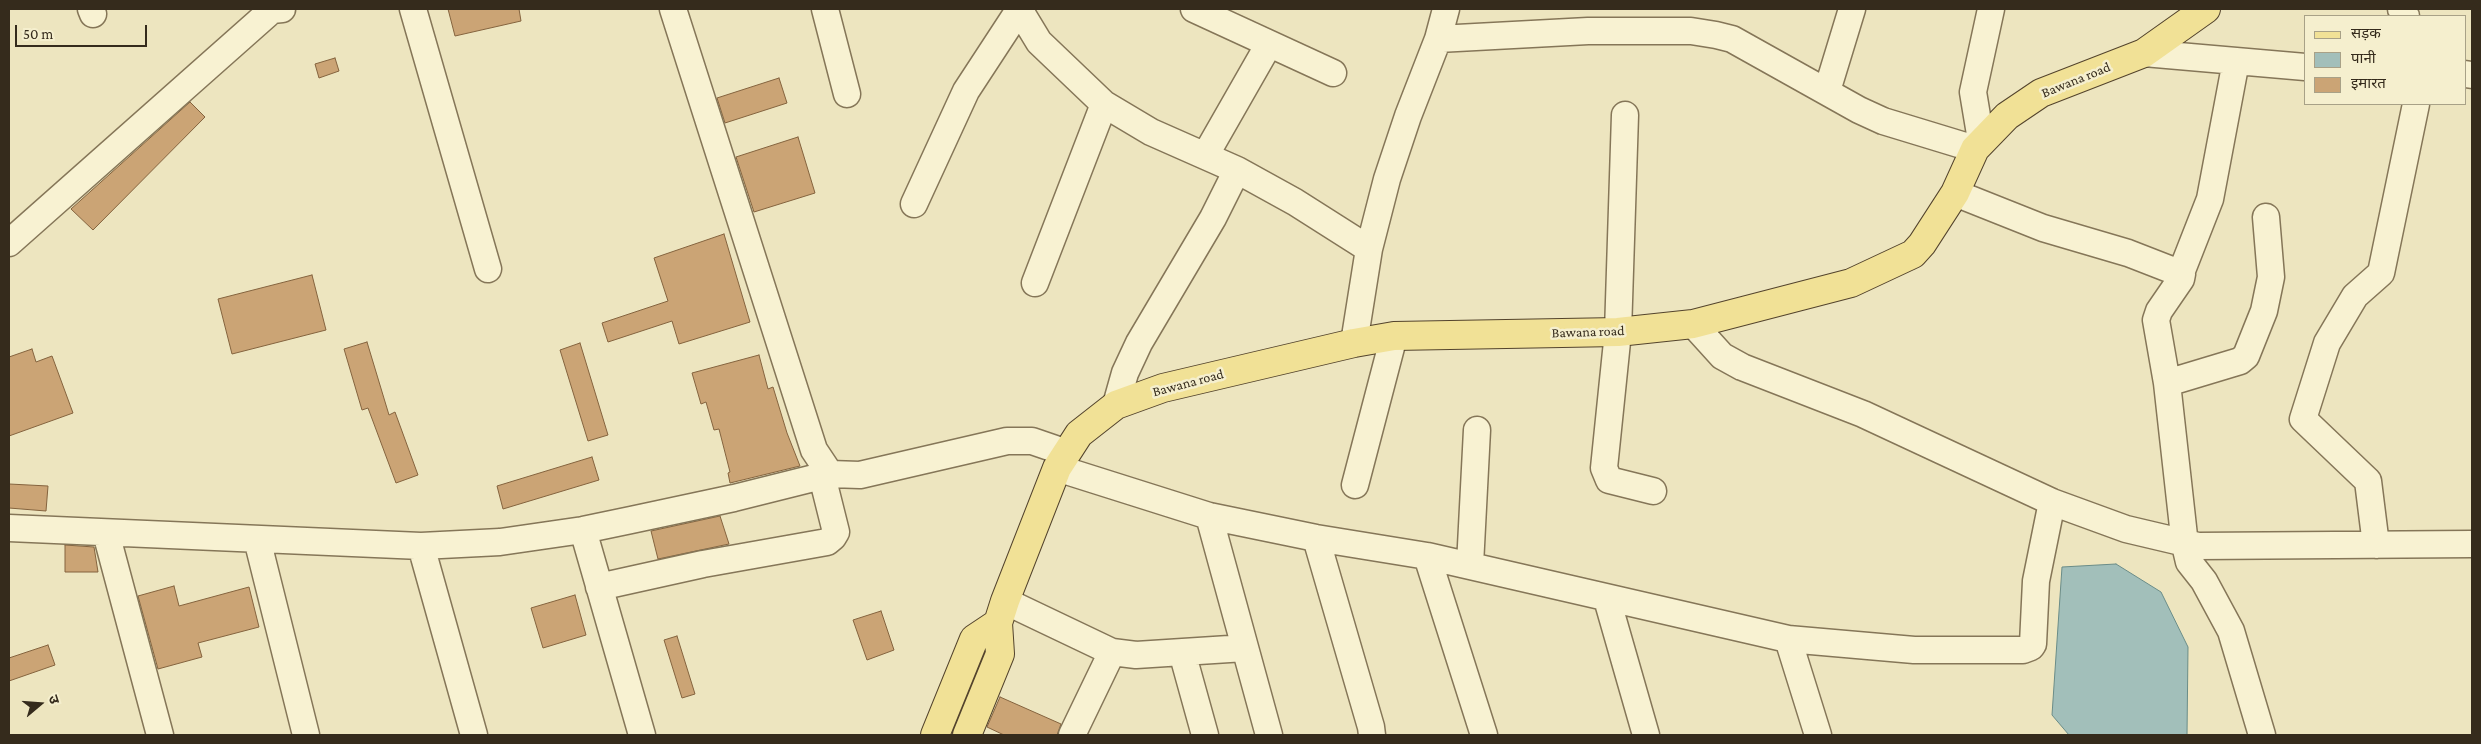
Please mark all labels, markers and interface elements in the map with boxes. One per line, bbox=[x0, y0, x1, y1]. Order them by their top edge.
scale bar bbox=[18, 15, 150, 47]
legend bbox=[2304, 15, 2466, 105]
text: सड़क bbox=[2351, 25, 2381, 41]
text: 50 m bbox=[23, 26, 53, 42]
text: पानी bbox=[2351, 50, 2376, 66]
street label: Bawana road bbox=[2039, 59, 2113, 101]
text: इमारत bbox=[2351, 75, 2386, 91]
street label: Bawana road bbox=[1551, 322, 1625, 342]
street label: Bawana road bbox=[1151, 365, 1225, 401]
north arrow bbox=[15, 679, 65, 729]
text: उ bbox=[45, 693, 63, 706]

